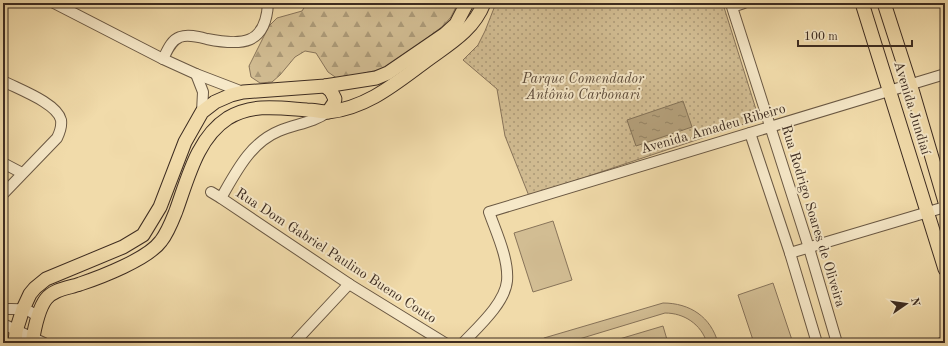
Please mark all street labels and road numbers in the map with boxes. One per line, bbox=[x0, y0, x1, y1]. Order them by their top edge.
street label: Avenida Jundiaí bbox=[891, 60, 933, 157]
street label: Avenida Amadeu Ribeiro bbox=[639, 102, 787, 156]
street label: Rua Rodrigo Soares de Oliveira bbox=[779, 123, 847, 309]
street label: Rua Dom Gabriel Paulino Bueno Couto bbox=[233, 186, 439, 326]

